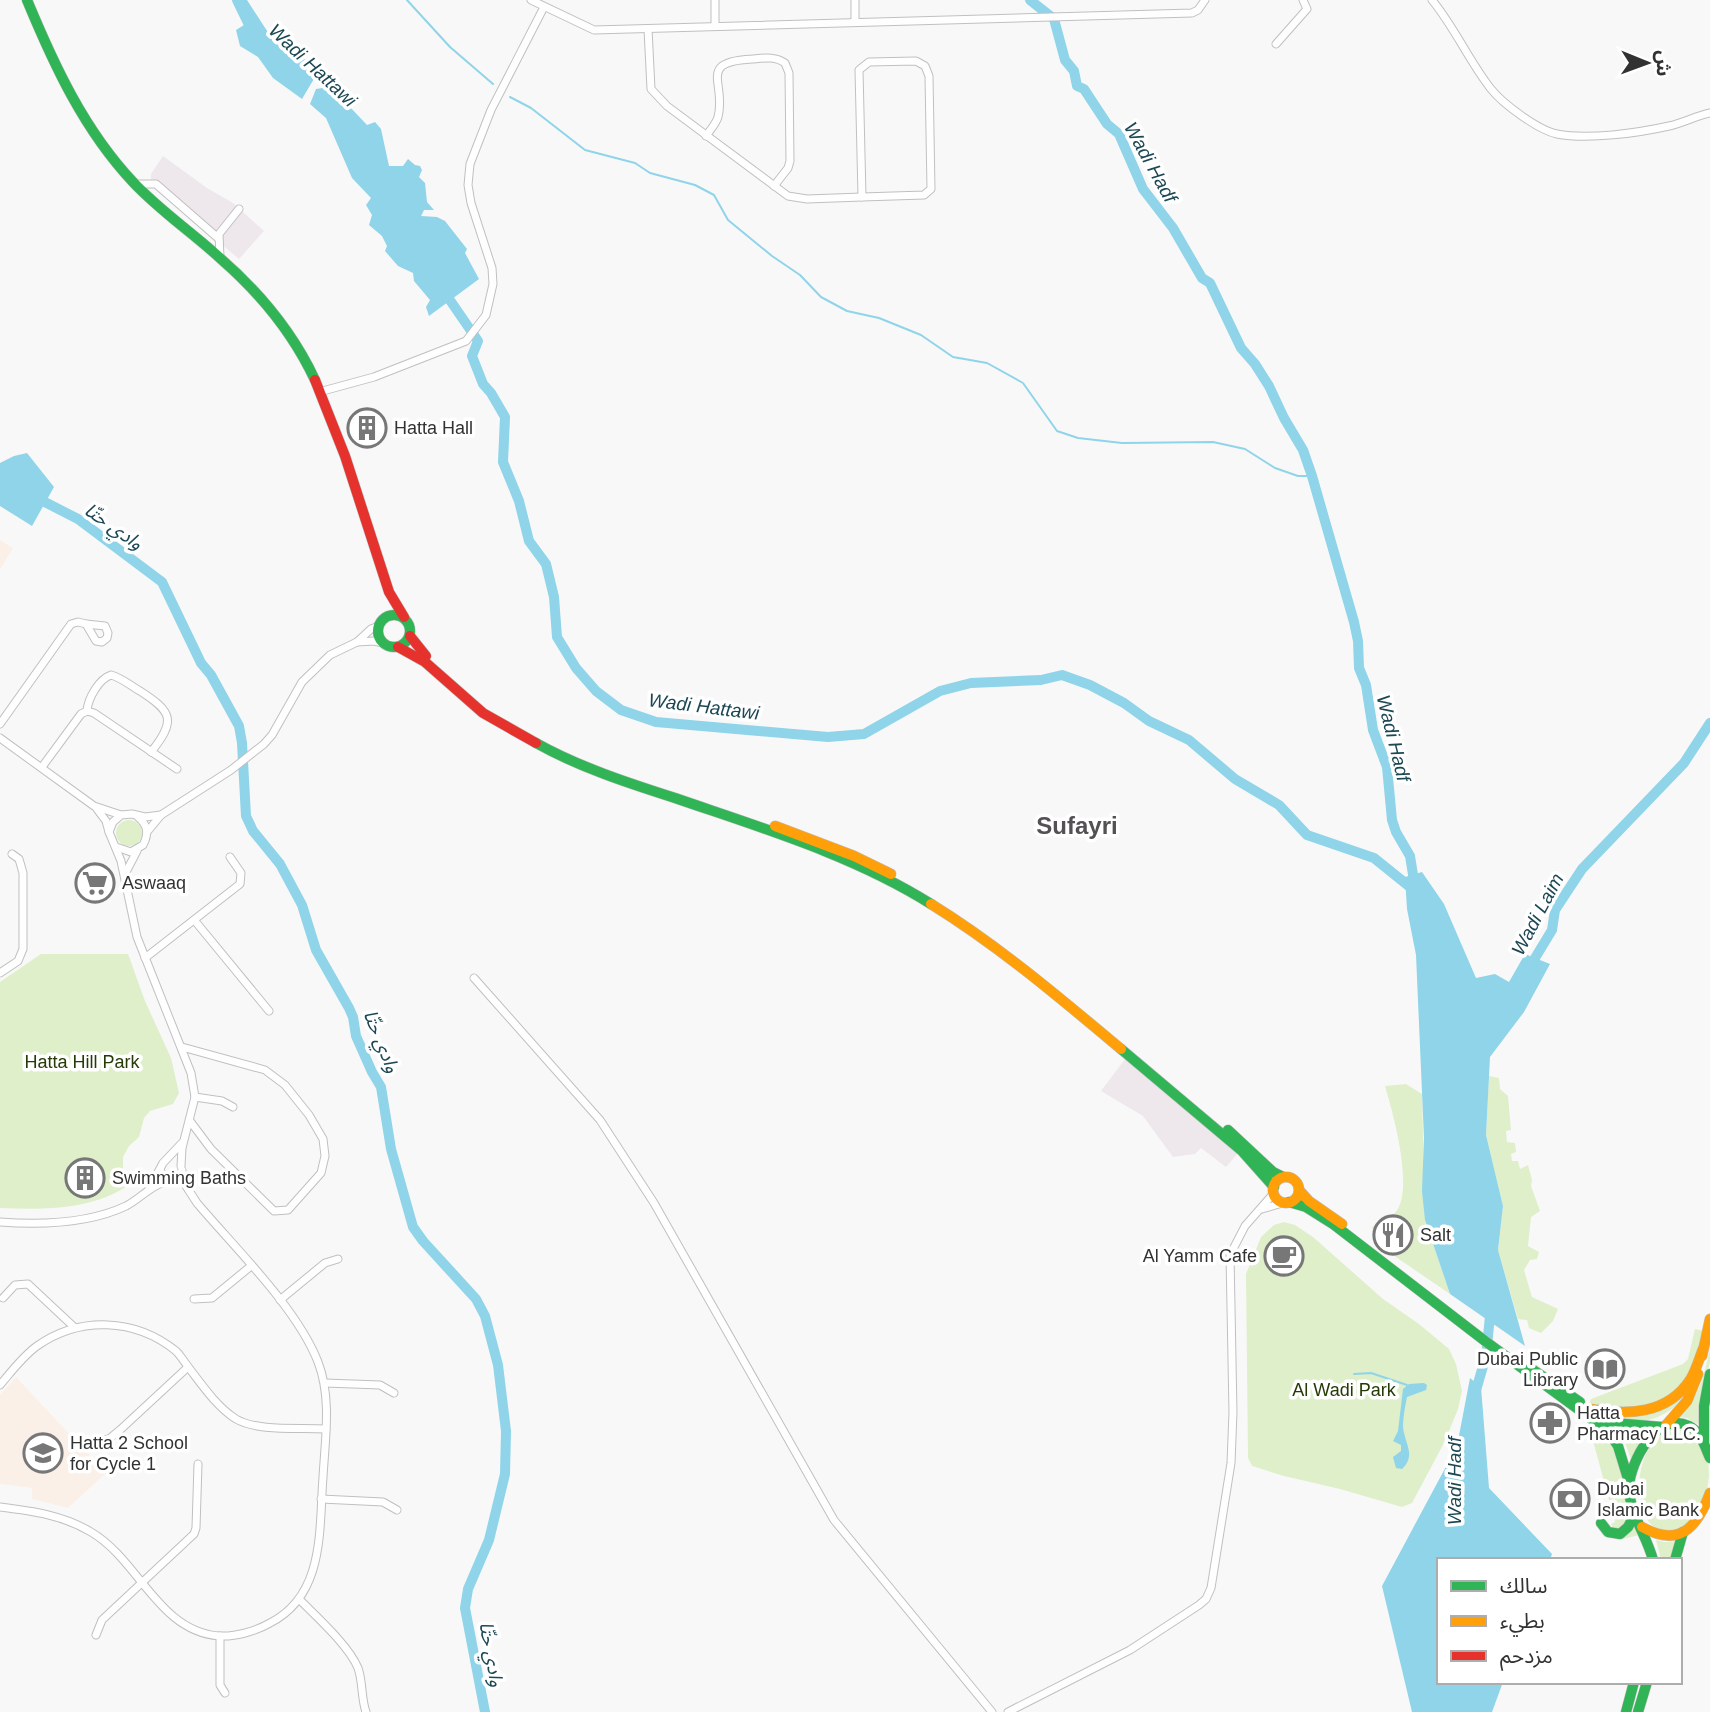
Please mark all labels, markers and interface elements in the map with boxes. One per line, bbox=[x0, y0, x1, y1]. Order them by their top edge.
water label: Wadi Hattawi bbox=[265, 20, 361, 112]
north arrow bbox=[1612, 28, 1682, 98]
text: ش bbox=[1653, 50, 1674, 76]
water label: Wadi Hadf bbox=[1120, 119, 1182, 207]
building icon: Hatta Hall bbox=[346, 407, 388, 449]
place label: Hatta Hall bbox=[394, 418, 473, 438]
water label: وادي حتّا bbox=[78, 499, 147, 558]
water label: Wadi Hattawi bbox=[647, 689, 761, 724]
water label: Wadi Hadf bbox=[1373, 693, 1415, 785]
district label: Sufayri bbox=[1036, 812, 1118, 839]
supermarket icon: Aswaaq bbox=[74, 862, 116, 904]
water label: Wadi Laim bbox=[1507, 870, 1568, 959]
place label: Aswaaq bbox=[122, 873, 186, 893]
water label: وادي حتّا bbox=[355, 1007, 404, 1078]
park label: Hatta Hill Park bbox=[24, 1052, 141, 1072]
building icon: Swimming Baths bbox=[64, 1157, 106, 1199]
place label: Swimming Baths bbox=[112, 1168, 246, 1188]
restaurant icon: Salt bbox=[1372, 1214, 1414, 1256]
place label: Salt bbox=[1420, 1225, 1451, 1245]
cafe icon: Al Yamm Cafe bbox=[1263, 1235, 1305, 1277]
place label: Al Yamm Cafe bbox=[1143, 1246, 1257, 1266]
library icon: Dubai Public Library bbox=[1584, 1348, 1626, 1390]
place label: Dubai Public Library bbox=[1477, 1349, 1578, 1390]
park label: Al Wadi Park bbox=[1292, 1380, 1397, 1400]
pharmacy icon: Hatta Pharmacy LLC. bbox=[1529, 1402, 1571, 1444]
place label: Hatta Pharmacy LLC. bbox=[1577, 1403, 1701, 1444]
school or university icon: Hatta 2 School for Cycle 1 bbox=[22, 1432, 64, 1474]
place label: Hatta 2 School for Cycle 1 bbox=[70, 1433, 188, 1474]
water label: Wadi Hadf bbox=[1444, 1435, 1465, 1525]
bank icon: Dubai Islamic Bank bbox=[1549, 1478, 1591, 1520]
place label: Dubai Islamic Bank bbox=[1597, 1479, 1700, 1520]
legend bbox=[1437, 1558, 1682, 1684]
text: سالك bbox=[1500, 1574, 1547, 1597]
text: بطيء bbox=[1500, 1609, 1545, 1637]
water label: وادي حتّا bbox=[471, 1620, 508, 1689]
text: مزدحم bbox=[1500, 1644, 1553, 1671]

